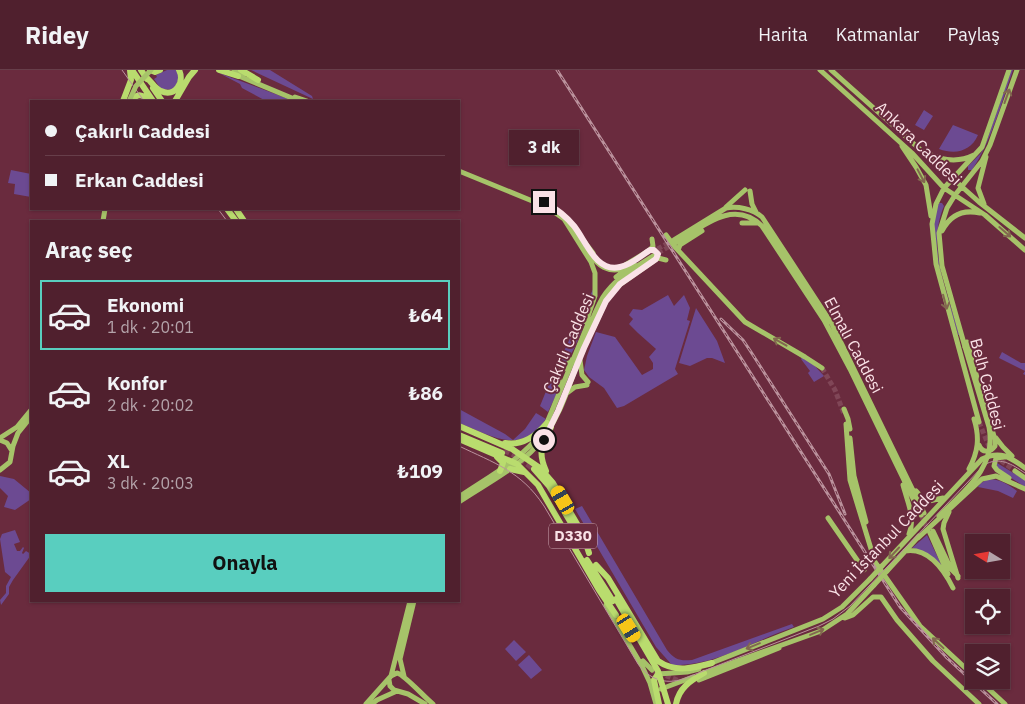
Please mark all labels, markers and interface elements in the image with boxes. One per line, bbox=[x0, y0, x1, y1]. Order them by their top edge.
text: Ridey bbox=[25, 19, 89, 51]
text: Harita bbox=[758, 23, 808, 46]
text: Katmanlar bbox=[836, 23, 919, 46]
text: Paylaş bbox=[947, 23, 1000, 46]
one-way arrow bbox=[1003, 89, 1012, 104]
street label: Ankara Caddesi bbox=[872, 97, 966, 189]
text: Çakırlı Caddesi bbox=[75, 119, 210, 143]
callout: 3 dk bbox=[509, 129, 579, 164]
text: 3 dk bbox=[528, 137, 560, 157]
text: Erkan Caddesi bbox=[75, 168, 204, 192]
one-way arrow bbox=[916, 168, 926, 183]
route end bbox=[533, 191, 555, 213]
one-way arrow bbox=[998, 227, 1011, 238]
text: Araç seç bbox=[45, 235, 133, 264]
street label: Çakırlı Caddesi bbox=[538, 290, 598, 396]
icon: car bbox=[47, 293, 92, 338]
text: Ekonomi bbox=[107, 293, 184, 317]
street label: Elmalı Caddesi bbox=[820, 294, 888, 396]
one-way arrow bbox=[941, 294, 951, 310]
text: ₺64 bbox=[409, 303, 443, 327]
text: 1 dk · 20:01 bbox=[107, 317, 194, 337]
street label: Belh Caddesi bbox=[966, 336, 1010, 432]
one-way arrow bbox=[774, 337, 788, 347]
icon: car bbox=[47, 371, 92, 416]
text: Konfor bbox=[107, 371, 167, 395]
text: ₺86 bbox=[409, 381, 443, 405]
text: 2 dk · 20:02 bbox=[107, 395, 194, 415]
route start bbox=[533, 429, 555, 451]
icon: car bbox=[47, 449, 92, 494]
text: XL bbox=[107, 449, 130, 473]
text: ₺109 bbox=[397, 459, 443, 483]
text: 3 dk · 20:03 bbox=[107, 473, 194, 493]
street label: Yeni İstanbul Caddesi bbox=[825, 476, 947, 602]
car bbox=[549, 483, 576, 517]
road number: D330 bbox=[549, 524, 597, 548]
button: Onayla bbox=[45, 534, 445, 592]
north arrow bbox=[965, 534, 1010, 579]
map controls bbox=[965, 534, 1010, 689]
one-way arrow bbox=[888, 547, 900, 559]
button: locate bbox=[965, 589, 1010, 634]
car bbox=[614, 611, 643, 645]
one-way arrow bbox=[809, 626, 824, 636]
one-way arrow bbox=[931, 637, 944, 649]
one-way arrow bbox=[746, 643, 761, 652]
button: layers bbox=[965, 644, 1010, 689]

